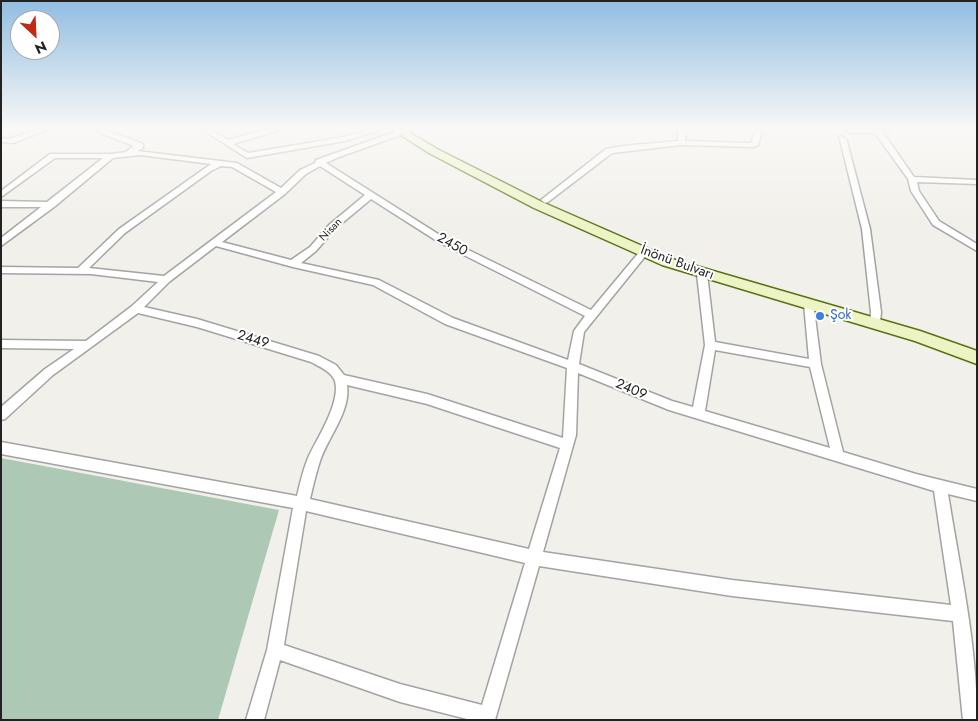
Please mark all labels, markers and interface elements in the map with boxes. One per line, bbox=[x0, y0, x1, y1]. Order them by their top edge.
north arrow bbox=[10, 10, 60, 60]
text: N bbox=[32, 36, 50, 59]
street label: Nisan bbox=[317, 216, 345, 244]
street label: 2450 bbox=[434, 230, 470, 260]
street label: İnönü Bulvarı bbox=[638, 242, 716, 284]
place label: Şok bbox=[830, 308, 851, 324]
marker: Şok bbox=[814, 310, 826, 322]
street label: 2449 bbox=[235, 327, 271, 353]
street label: 2409 bbox=[613, 376, 649, 404]

